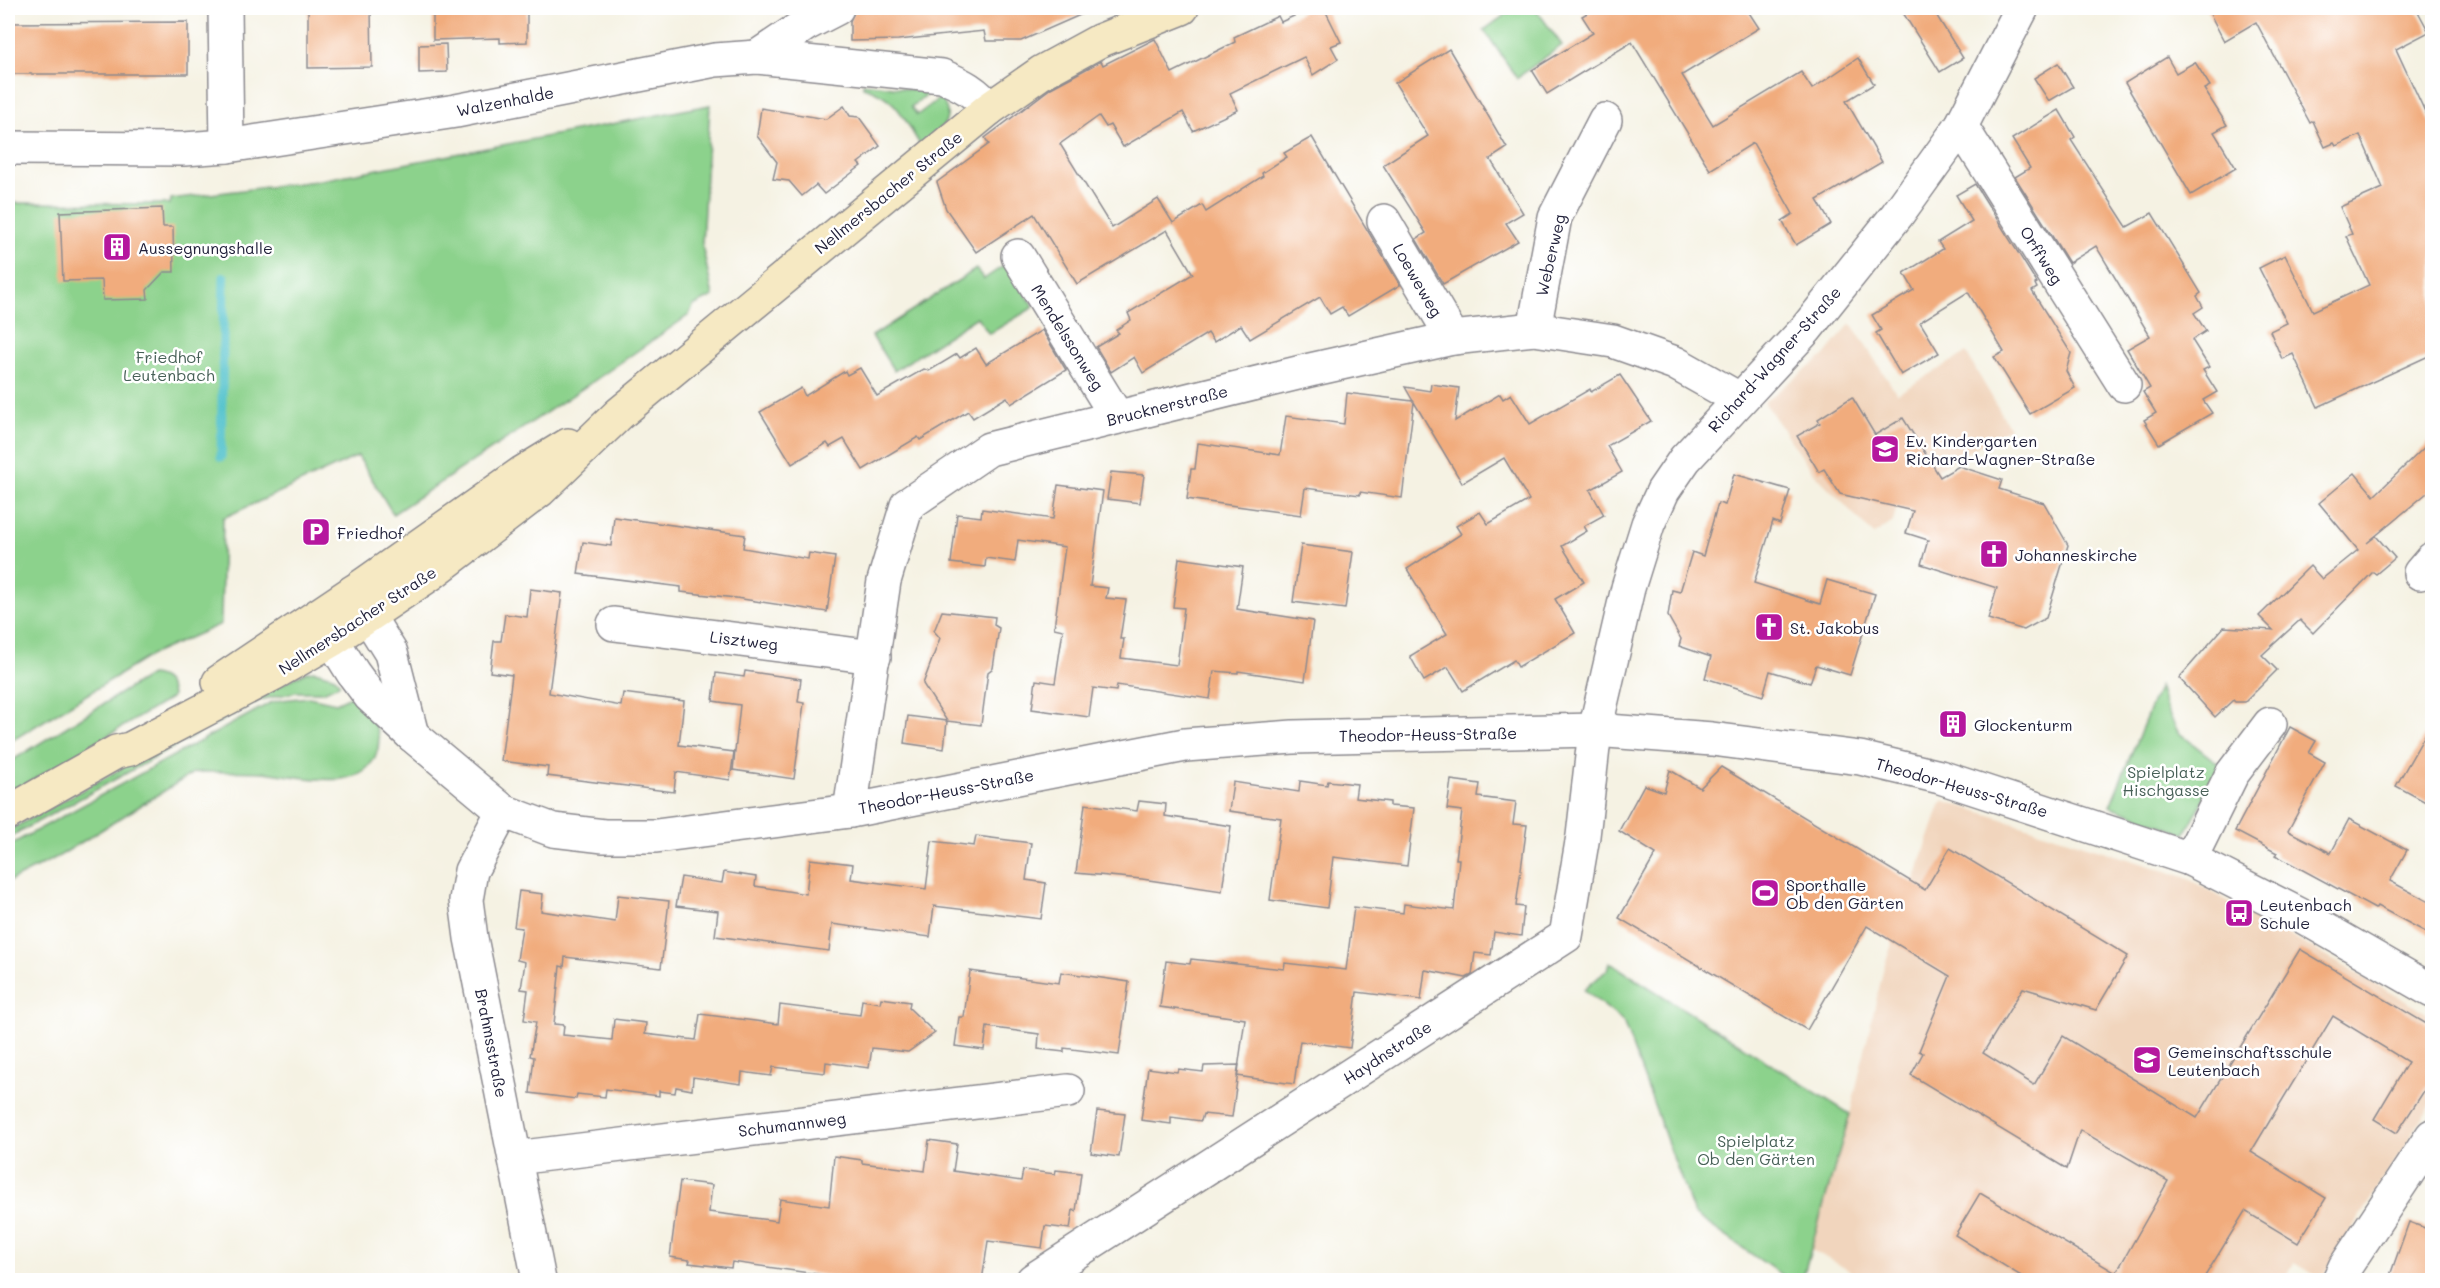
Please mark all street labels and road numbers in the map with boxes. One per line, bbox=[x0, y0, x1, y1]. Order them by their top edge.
street label: Walzenhalde bbox=[455, 81, 555, 121]
street label: Nellmersbacher Straße bbox=[810, 126, 966, 258]
street label: Weberweg bbox=[1530, 212, 1570, 298]
street label: Orffweg bbox=[2016, 222, 2068, 288]
street label: Loeweweg bbox=[1388, 239, 1448, 321]
street label: Mendelssonweg bbox=[1027, 280, 1109, 394]
street label: Richard-Wagner-Straße bbox=[1703, 282, 1845, 436]
street label: Brucknerstraße bbox=[1104, 380, 1230, 430]
street label: Nellmersbacher Straße bbox=[274, 561, 440, 679]
street label: Lisztweg bbox=[709, 625, 779, 655]
street label: Theodor-Heuss-Straße bbox=[1339, 722, 1517, 746]
street label: Theodor-Heuss-Straße bbox=[1873, 752, 2051, 822]
street label: Theodor-Heuss-Straße bbox=[857, 764, 1035, 818]
street label: Brahmsstraße bbox=[471, 987, 513, 1099]
street label: Haydnstraße bbox=[1339, 1016, 1435, 1088]
street label: Schumannweg bbox=[737, 1107, 847, 1141]

